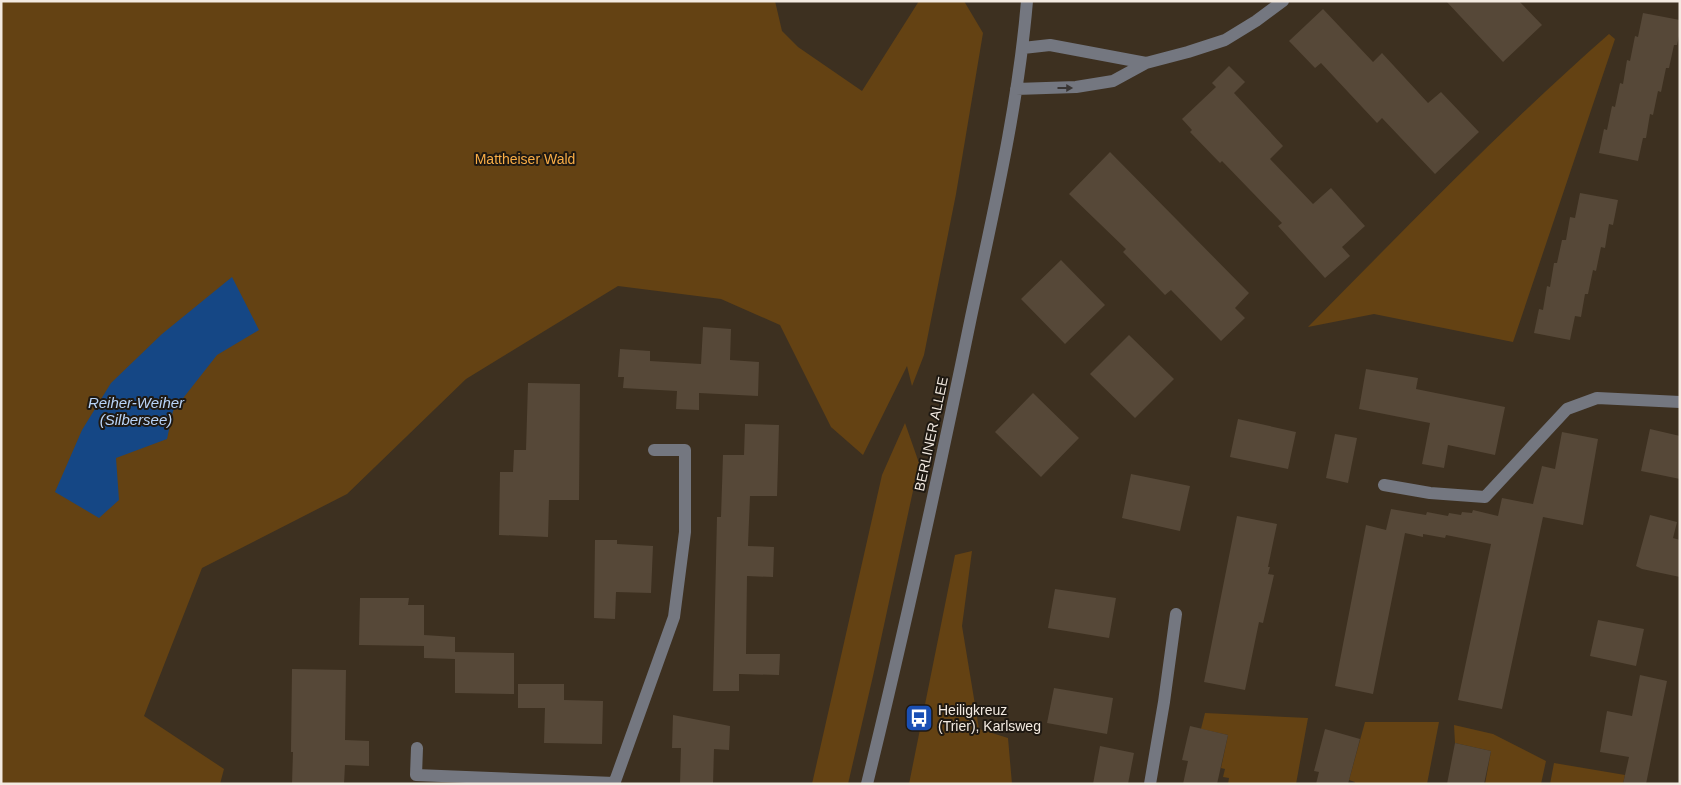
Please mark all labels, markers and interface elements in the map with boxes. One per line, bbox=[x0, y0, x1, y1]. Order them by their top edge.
one-way arrow bbox=[1057, 83, 1073, 91]
park label: Mattheiser Wald bbox=[475, 151, 575, 167]
street label: BERLINER ALLEE bbox=[911, 375, 951, 493]
water label: Reiher-Weiher (Silbersee) bbox=[88, 394, 185, 428]
place label: Heiligkreuz (Trier), Karlsweg bbox=[938, 702, 1041, 734]
bus stop icon: Heiligkreuz (Trier), Karlsweg bbox=[904, 703, 934, 733]

